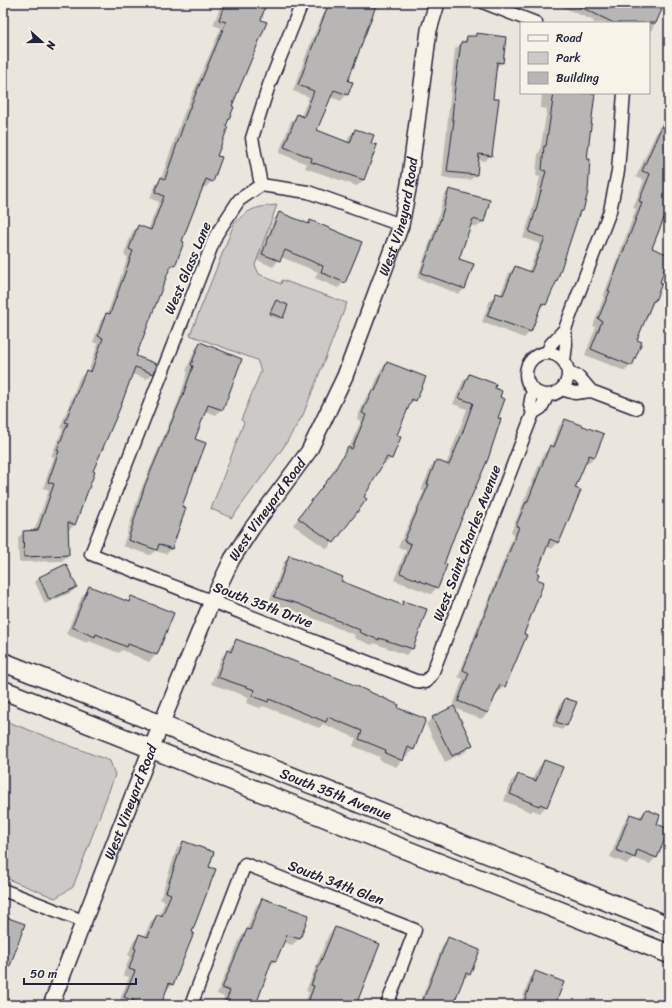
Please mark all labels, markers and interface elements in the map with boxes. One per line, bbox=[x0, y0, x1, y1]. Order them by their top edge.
north arrow bbox=[22, 22, 62, 62]
legend bbox=[520, 22, 650, 94]
text: Road bbox=[556, 27, 583, 49]
text: N bbox=[40, 38, 61, 53]
text: Park bbox=[556, 47, 581, 69]
text: Building bbox=[556, 67, 599, 89]
street label: West Vineyard Road bbox=[371, 154, 425, 279]
street label: West Glass Lane bbox=[157, 218, 219, 318]
street label: West Vineyard Road bbox=[221, 451, 313, 566]
street label: West Saint Charles Avenue bbox=[426, 461, 508, 625]
street label: South 35th Drive bbox=[209, 575, 317, 635]
street label: West Vineyard Road bbox=[96, 739, 165, 863]
street label: South 35th Avenue bbox=[276, 761, 396, 827]
street label: South 34th Glen bbox=[284, 853, 388, 913]
scale bar bbox=[24, 960, 136, 986]
text: 50 m bbox=[30, 963, 57, 985]

